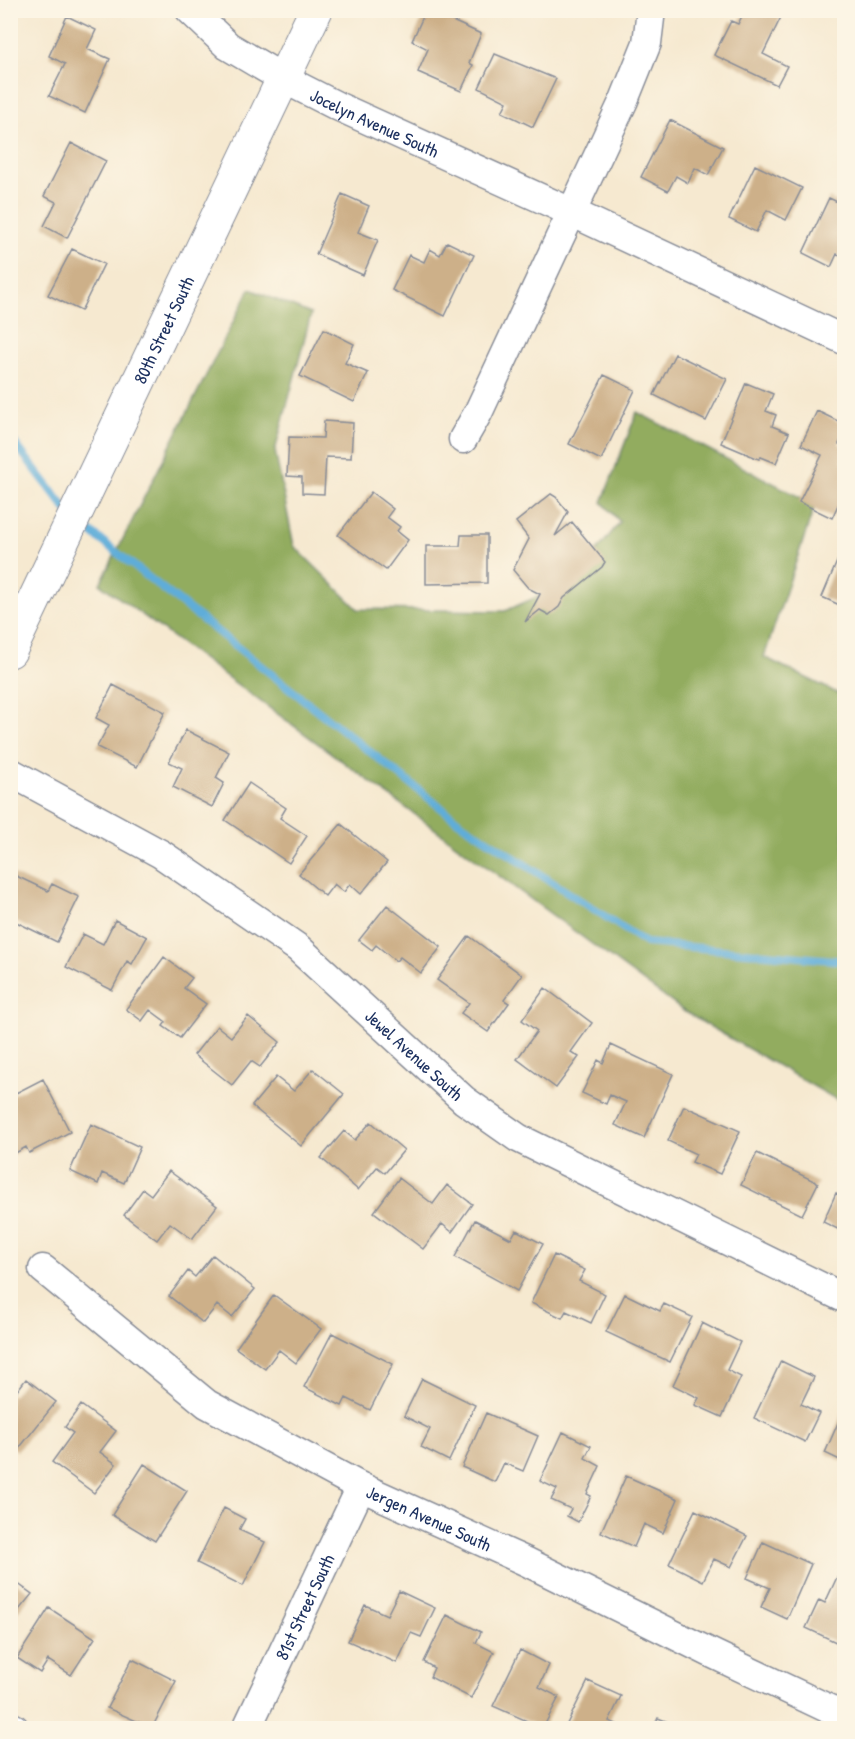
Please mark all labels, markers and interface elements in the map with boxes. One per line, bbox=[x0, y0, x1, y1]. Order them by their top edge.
street label: Jocelyn Avenue South bbox=[306, 82, 443, 163]
street label: 80th Street South bbox=[127, 271, 200, 388]
street label: Jewel Avenue South bbox=[360, 1003, 469, 1106]
street label: Jergen Avenue South bbox=[363, 1479, 496, 1557]
street label: 81st Street South bbox=[269, 1550, 340, 1664]

